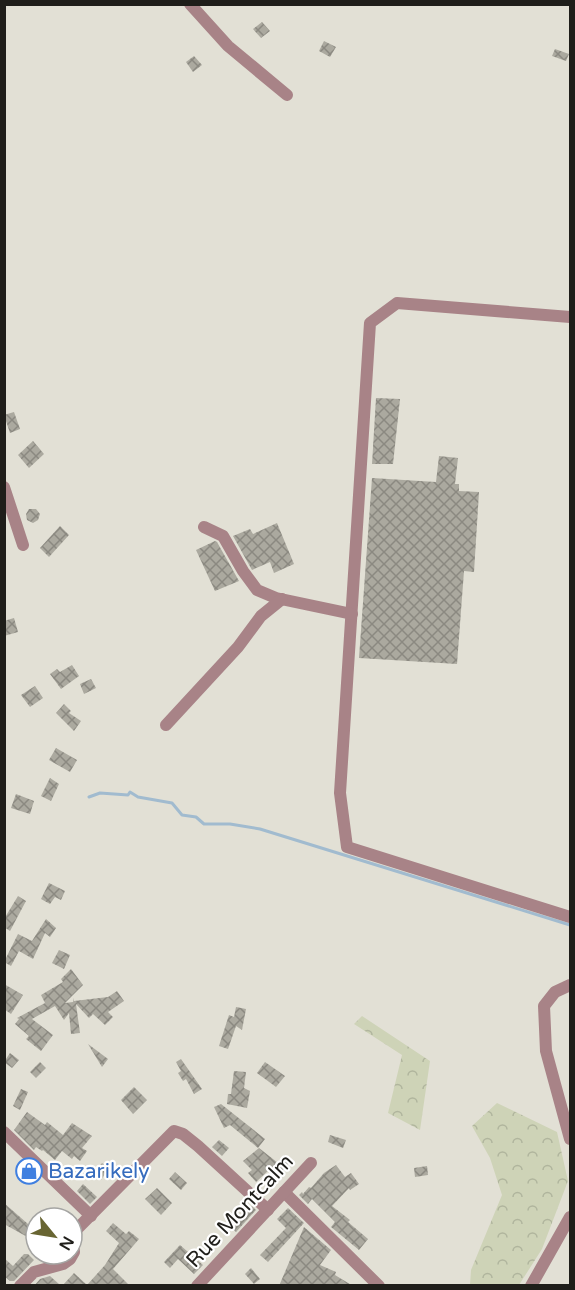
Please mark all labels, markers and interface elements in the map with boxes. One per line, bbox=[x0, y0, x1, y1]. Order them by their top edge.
street label: Rue Montcalm bbox=[181, 1149, 299, 1273]
shop icon: Bazarikely bbox=[14, 1156, 44, 1186]
place label: Bazarikely bbox=[48, 1159, 150, 1184]
north arrow bbox=[24, 1206, 84, 1266]
text: N bbox=[54, 1232, 78, 1254]

